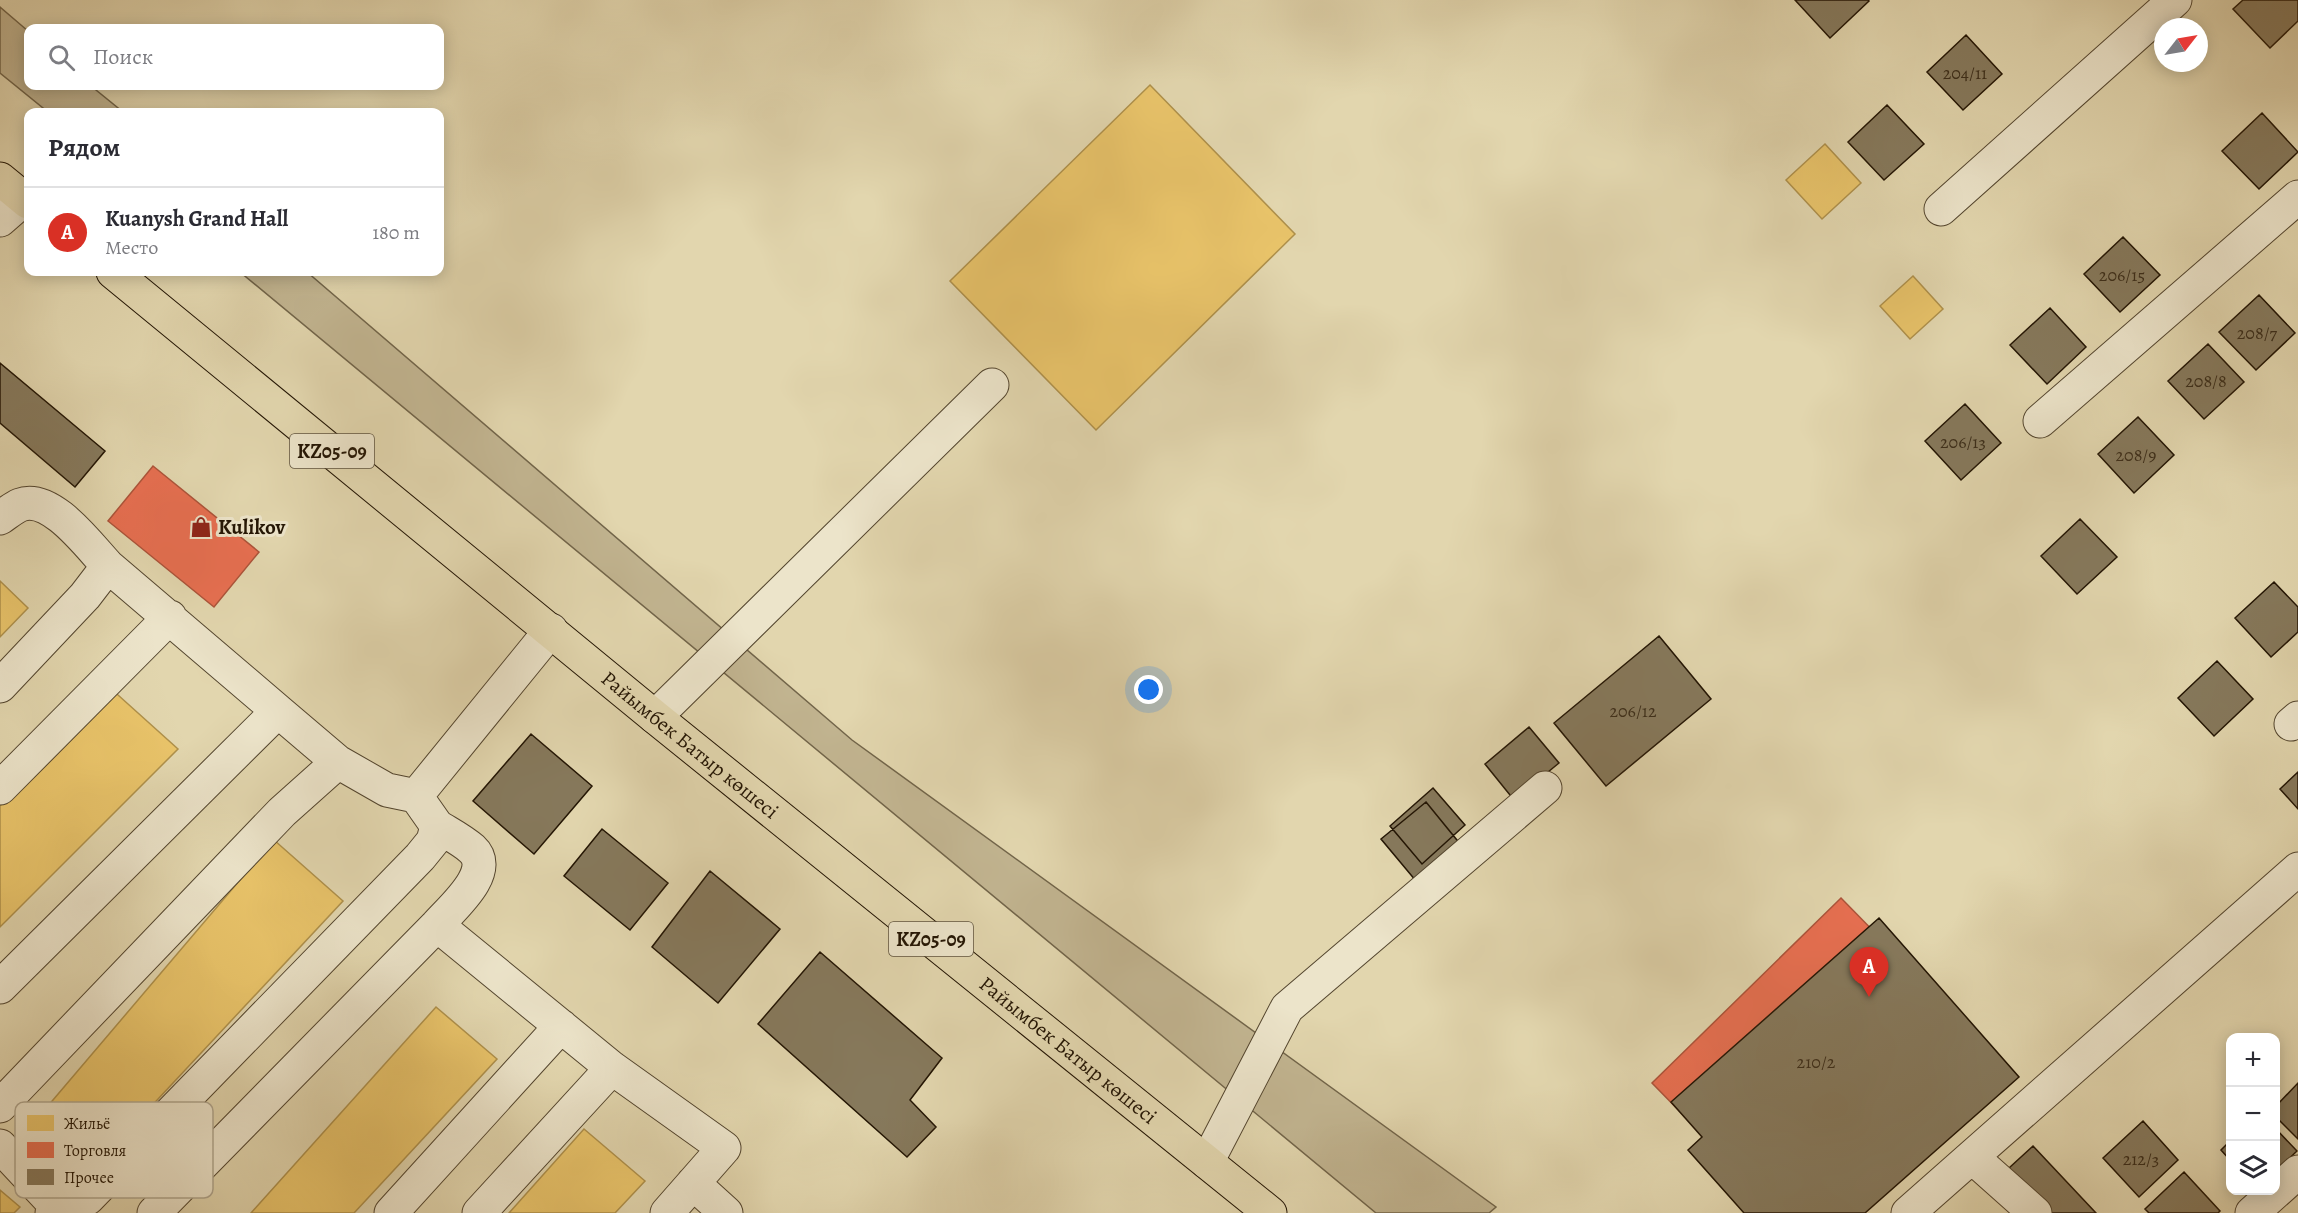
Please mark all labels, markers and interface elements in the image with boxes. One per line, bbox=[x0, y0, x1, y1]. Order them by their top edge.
north arrow bbox=[2154, 18, 2208, 72]
search box bbox=[24, 24, 444, 90]
icon: search bbox=[45, 41, 78, 74]
text: Поиск bbox=[93, 42, 153, 72]
house number: 204/11 bbox=[1943, 61, 1987, 85]
text: Рядом bbox=[48, 130, 120, 165]
text: Kuanysh Grand Hall bbox=[105, 204, 288, 234]
text: A bbox=[61, 219, 74, 246]
text: 180 m bbox=[372, 219, 420, 246]
text: Место bbox=[105, 234, 158, 261]
house number: 206/15 bbox=[2099, 263, 2145, 287]
house number: 208/7 bbox=[2237, 321, 2278, 345]
house number: 208/8 bbox=[2185, 369, 2227, 393]
house number: 206/13 bbox=[1940, 430, 1986, 454]
road number: KZ05-09 bbox=[290, 434, 374, 468]
house number: 208/9 bbox=[2116, 443, 2157, 467]
place label: Kulikov bbox=[218, 513, 286, 541]
shop icon: Kulikov bbox=[189, 515, 213, 539]
street label: Райымбек Батыр көшесі bbox=[595, 665, 785, 825]
your location bbox=[1134, 675, 1163, 704]
house number: 206/12 bbox=[1609, 699, 1657, 723]
road number: KZ05-09 bbox=[889, 922, 973, 956]
pin: A bbox=[1850, 948, 1888, 997]
street label: Райымбек Батыр көшесі bbox=[973, 970, 1163, 1130]
map controls bbox=[2226, 1033, 2280, 1195]
button: + bbox=[2226, 1033, 2280, 1087]
house number: 210/2 bbox=[1797, 1050, 1836, 1074]
button: − bbox=[2226, 1087, 2280, 1141]
legend bbox=[15, 1102, 213, 1198]
text: Жильё bbox=[64, 1113, 110, 1135]
text: Торговля bbox=[64, 1140, 127, 1162]
button: layers bbox=[2226, 1141, 2280, 1195]
house number: 212/3 bbox=[2123, 1147, 2159, 1171]
text: Прочее bbox=[64, 1167, 114, 1189]

